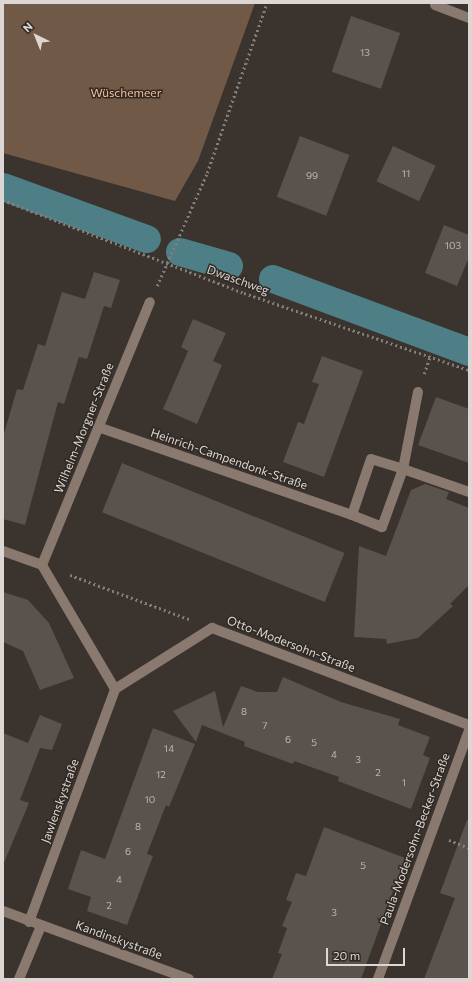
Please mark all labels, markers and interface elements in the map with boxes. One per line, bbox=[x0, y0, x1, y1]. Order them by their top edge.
north arrow bbox=[16, 16, 56, 56]
text: N bbox=[20, 19, 35, 34]
house number: 13 bbox=[360, 47, 370, 59]
park label: Wüschemeer bbox=[91, 86, 161, 100]
house number: 11 bbox=[402, 168, 410, 180]
house number: 99 bbox=[306, 170, 318, 182]
house number: 103 bbox=[445, 240, 461, 252]
street label: Dwaschweg bbox=[205, 262, 271, 298]
street label: Wilhelm-Morgner-Straße bbox=[51, 361, 117, 495]
street label: Heinrich-Campendonk-Straße bbox=[149, 425, 309, 493]
street label: Otto-Modersohn-Straße bbox=[225, 613, 357, 675]
house number: 8 bbox=[241, 706, 247, 718]
house number: 7 bbox=[262, 720, 268, 732]
house number: 6 bbox=[285, 734, 291, 746]
house number: 5 bbox=[311, 737, 317, 749]
house number: 14 bbox=[164, 743, 174, 755]
house number: 4 bbox=[331, 749, 337, 761]
street label: Paula-Modersohn-Becker-Straße bbox=[377, 751, 453, 927]
house number: 3 bbox=[355, 754, 361, 766]
street label: Jawlenskystraße bbox=[38, 757, 82, 845]
house number: 2 bbox=[375, 767, 381, 779]
house number: 12 bbox=[156, 769, 166, 781]
house number: 1 bbox=[402, 777, 406, 789]
house number: 10 bbox=[145, 794, 155, 806]
house number: 8 bbox=[135, 821, 141, 833]
house number: 6 bbox=[125, 846, 131, 858]
house number: 5 bbox=[360, 860, 366, 872]
house number: 4 bbox=[116, 874, 122, 886]
house number: 2 bbox=[106, 900, 112, 912]
house number: 3 bbox=[331, 907, 337, 919]
street label: Kandinskystraße bbox=[74, 918, 164, 962]
scale bar bbox=[328, 940, 407, 966]
text: 20 m bbox=[333, 948, 360, 962]

